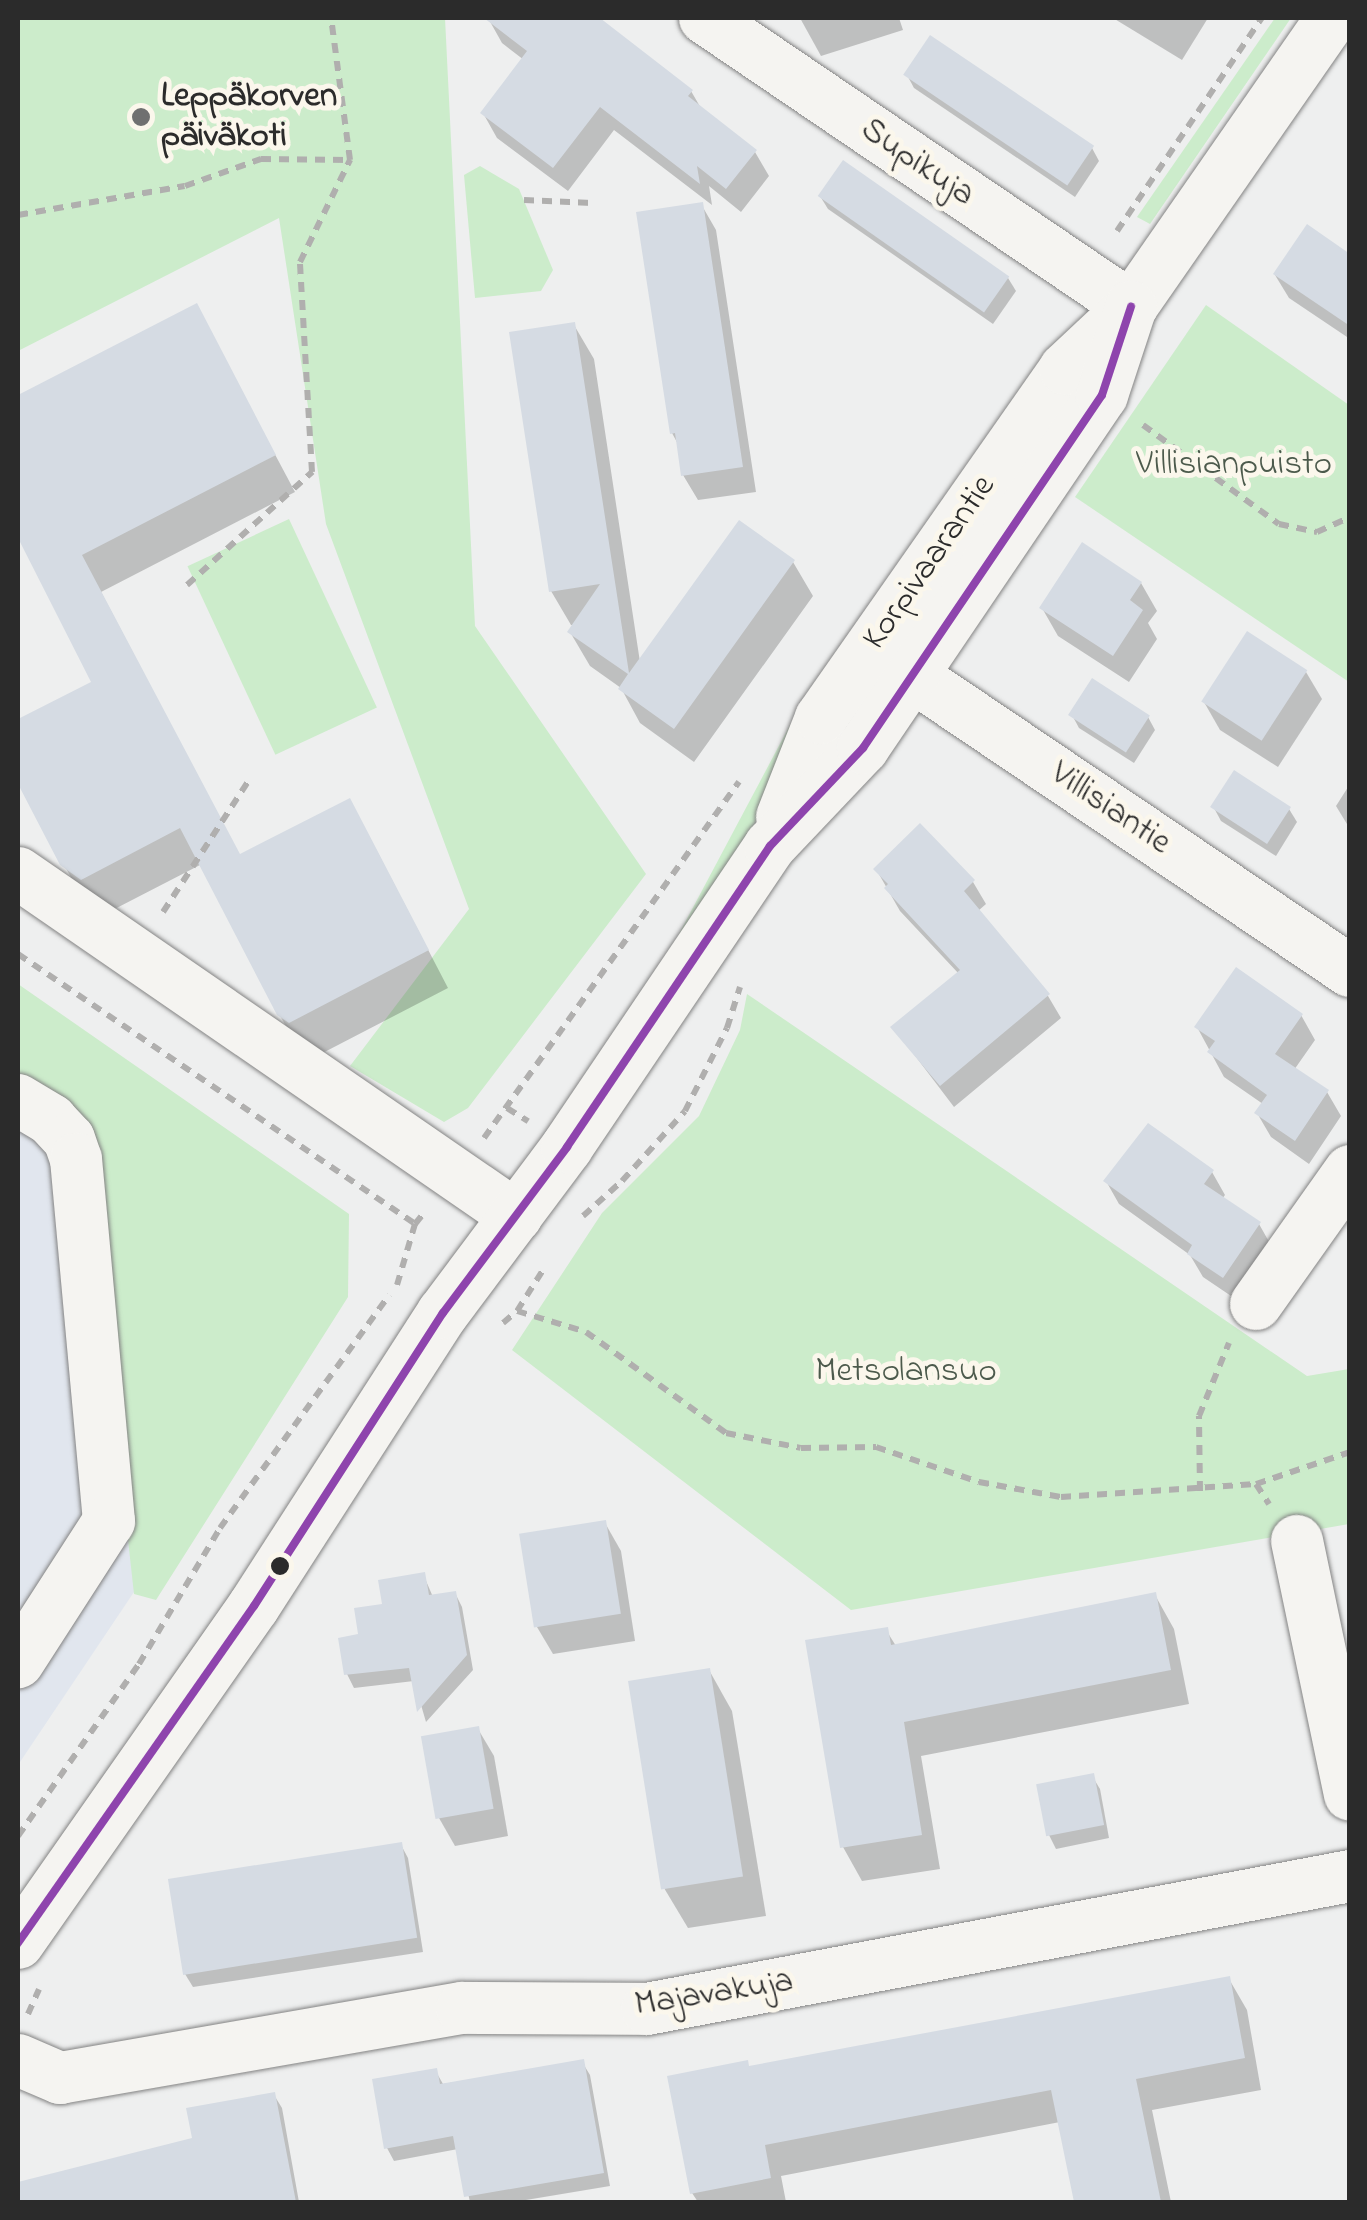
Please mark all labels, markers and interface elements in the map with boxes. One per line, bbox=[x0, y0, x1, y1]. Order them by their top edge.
place label: Leppäkorven päiväkoti bbox=[161, 76, 337, 158]
marker: Leppäkorven päiväkoti bbox=[130, 106, 152, 128]
street label: Supikuja bbox=[852, 110, 982, 216]
park label: Villisianpuisto bbox=[1136, 444, 1332, 486]
street label: Korpivaarantie bbox=[854, 468, 1006, 658]
street label: Villisiantie bbox=[1042, 753, 1178, 865]
park label: Metsolansuo bbox=[815, 1351, 997, 1393]
unlabelled marker bbox=[270, 1556, 290, 1576]
street label: Majavakuja bbox=[632, 1961, 796, 2027]

